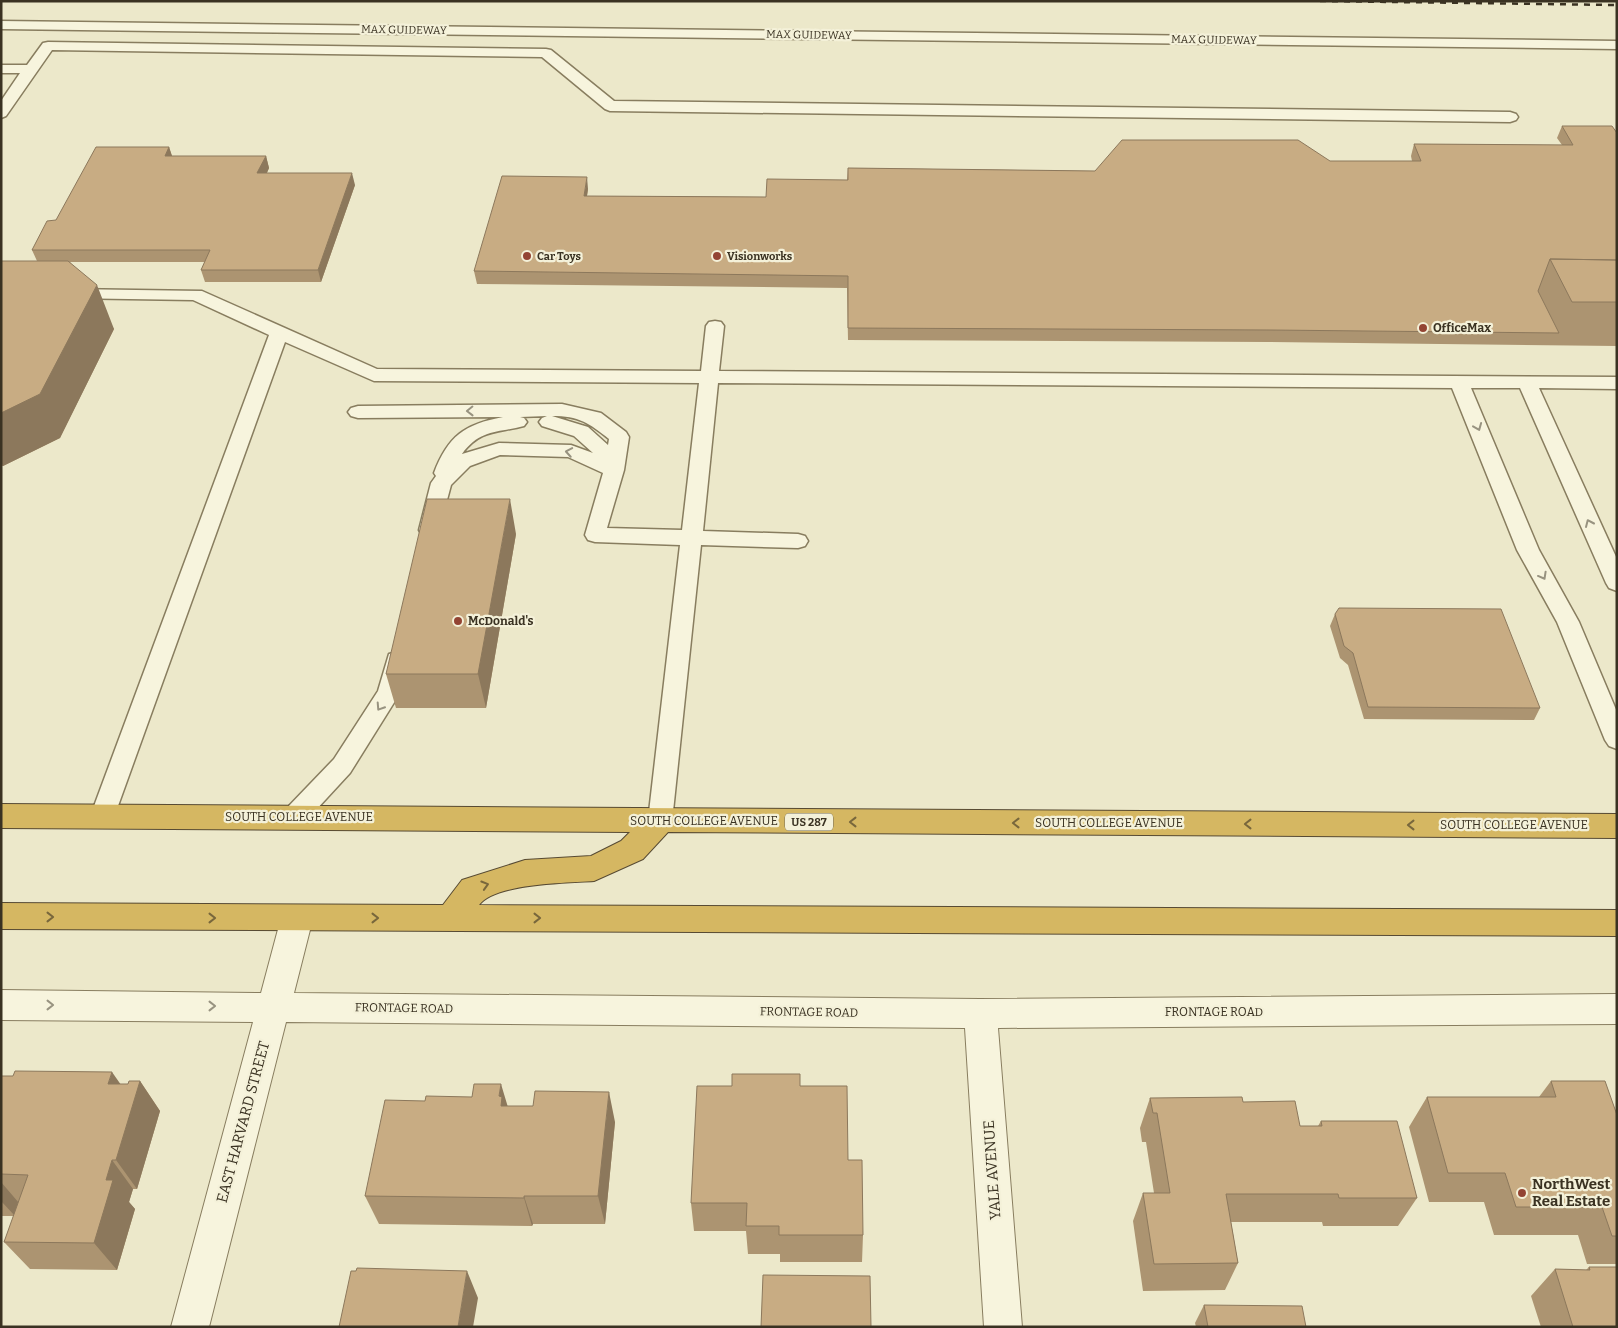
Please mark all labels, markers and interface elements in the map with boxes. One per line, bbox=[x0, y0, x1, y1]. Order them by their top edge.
street label: MAX GUIDEWAY bbox=[361, 23, 448, 37]
street label: MAX GUIDEWAY bbox=[766, 28, 853, 42]
street label: MAX GUIDEWAY bbox=[1171, 33, 1258, 47]
marker: Car Toys bbox=[521, 250, 533, 262]
place label: Car Toys bbox=[537, 250, 581, 263]
marker: Visionworks bbox=[711, 250, 723, 262]
place label: Visionworks bbox=[727, 250, 793, 263]
place label: OfficeMax bbox=[1433, 321, 1491, 335]
marker: OfficeMax bbox=[1417, 322, 1429, 334]
one-way arrow bbox=[465, 406, 473, 416]
one-way arrow bbox=[1472, 423, 1482, 431]
one-way arrow bbox=[565, 448, 574, 458]
one-way arrow bbox=[1585, 519, 1596, 528]
one-way arrow bbox=[1536, 571, 1546, 580]
place label: McDonald's bbox=[468, 614, 534, 628]
marker: McDonald's bbox=[452, 615, 464, 627]
one-way arrow bbox=[377, 701, 386, 711]
street label: SOUTH COLLEGE AVENUE bbox=[225, 810, 373, 824]
street label: SOUTH COLLEGE AVENUE bbox=[630, 814, 778, 828]
road number: US 287 bbox=[785, 814, 833, 830]
street label: SOUTH COLLEGE AVENUE bbox=[1035, 816, 1183, 830]
one-way arrow bbox=[849, 817, 856, 827]
one-way arrow bbox=[1011, 818, 1019, 828]
street label: SOUTH COLLEGE AVENUE bbox=[1440, 818, 1588, 832]
one-way arrow bbox=[1244, 819, 1252, 829]
one-way arrow bbox=[1406, 820, 1414, 830]
one-way arrow bbox=[480, 881, 488, 891]
one-way arrow bbox=[46, 912, 54, 922]
one-way arrow bbox=[209, 913, 217, 923]
one-way arrow bbox=[372, 913, 379, 923]
one-way arrow bbox=[534, 913, 542, 924]
one-way arrow bbox=[46, 1000, 54, 1010]
street label: FRONTAGE ROAD bbox=[355, 1000, 453, 1016]
one-way arrow bbox=[209, 1001, 217, 1011]
street label: FRONTAGE ROAD bbox=[760, 1004, 858, 1020]
street label: FRONTAGE ROAD bbox=[1165, 1005, 1263, 1019]
street label: EAST HARVARD STREET bbox=[213, 1039, 273, 1205]
street label: YALE AVENUE bbox=[980, 1120, 1004, 1220]
place label: NorthWest Real Estate bbox=[1532, 1175, 1610, 1210]
marker: NorthWest Real Estate bbox=[1516, 1187, 1528, 1199]

